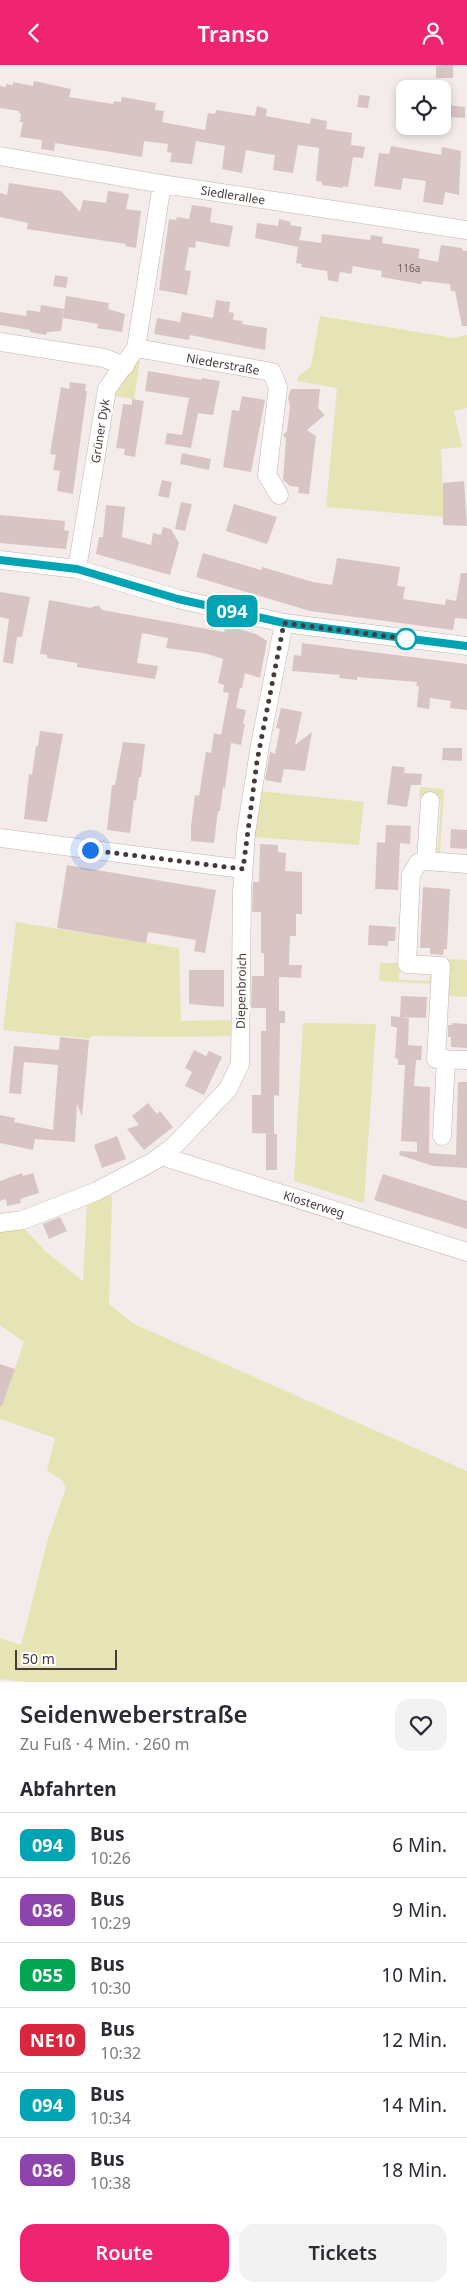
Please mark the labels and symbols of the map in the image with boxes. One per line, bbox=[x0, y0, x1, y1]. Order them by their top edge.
street label: Siedlerallee bbox=[200, 182, 267, 209]
house number: 116a bbox=[398, 261, 420, 275]
street label: Niederstraße bbox=[185, 349, 261, 379]
street label: Grüner Dyk bbox=[87, 397, 114, 464]
line badge: 094 bbox=[203, 595, 261, 627]
unlabelled marker bbox=[395, 628, 417, 650]
your location bbox=[78, 838, 103, 863]
street label: Diepenbroich bbox=[232, 953, 250, 1029]
street label: Klosterweg bbox=[281, 1187, 347, 1221]
scale bar bbox=[15, 1647, 118, 1670]

